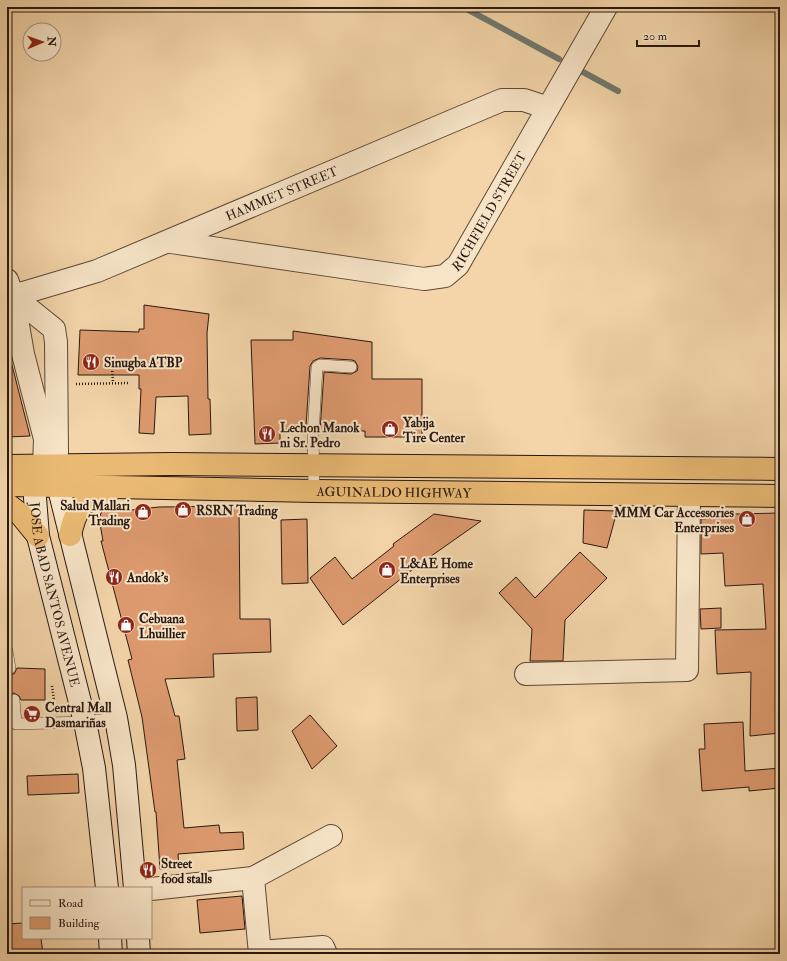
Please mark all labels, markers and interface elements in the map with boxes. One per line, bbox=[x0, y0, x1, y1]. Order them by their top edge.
north arrow bbox=[22, 22, 62, 62]
scale bar bbox=[637, 22, 699, 48]
text: 20 m bbox=[643, 29, 668, 44]
text: N bbox=[45, 36, 58, 48]
street label: RICHFIELD STREET bbox=[449, 149, 530, 275]
street label: HAMMET STREET bbox=[223, 163, 341, 225]
restaurant icon: Sinugba ATBP bbox=[81, 352, 101, 372]
place label: Sinugba ATBP bbox=[104, 355, 183, 372]
place label: Yabija Tire Center bbox=[402, 415, 466, 446]
shop icon: Yabija Tire Center bbox=[380, 419, 400, 439]
place label: Lechon Manok ni Sr. Pedro bbox=[279, 420, 360, 451]
restaurant icon: Lechon Manok ni Sr. Pedro bbox=[257, 424, 277, 444]
street label: AGUINALDO HIGHWAY bbox=[315, 484, 473, 502]
place label: Salud Mallari Trading bbox=[60, 498, 131, 530]
shop icon: RSRN Trading bbox=[173, 500, 193, 520]
street label: JOSE ABAD SANTOS AVENUE bbox=[26, 501, 83, 688]
shop icon: Salud Mallari Trading bbox=[133, 502, 153, 522]
place label: RSRN Trading bbox=[196, 503, 278, 520]
place label: MMM Car Accessories Enterprises bbox=[613, 505, 735, 537]
shop icon: MMM Car Accessories Enterprises bbox=[737, 509, 757, 529]
place label: L&AE Home Enterprises bbox=[400, 556, 473, 588]
shop icon: L&AE Home Enterprises bbox=[377, 560, 397, 580]
restaurant icon: Andok's bbox=[104, 567, 124, 587]
place label: Andok's bbox=[126, 570, 169, 586]
place label: Cebuana Lhuillier bbox=[139, 611, 187, 642]
shop icon: Cebuana Lhuillier bbox=[116, 615, 136, 635]
place label: Central Mall Dasmariñas bbox=[45, 700, 112, 731]
supermarket icon: Central Mall Dasmariñas bbox=[22, 704, 42, 724]
place label: Street food stalls bbox=[161, 856, 212, 887]
restaurant icon: Street food stalls bbox=[138, 860, 158, 880]
legend bbox=[22, 887, 152, 939]
text: Road bbox=[58, 896, 83, 911]
text: Building bbox=[58, 916, 101, 931]

